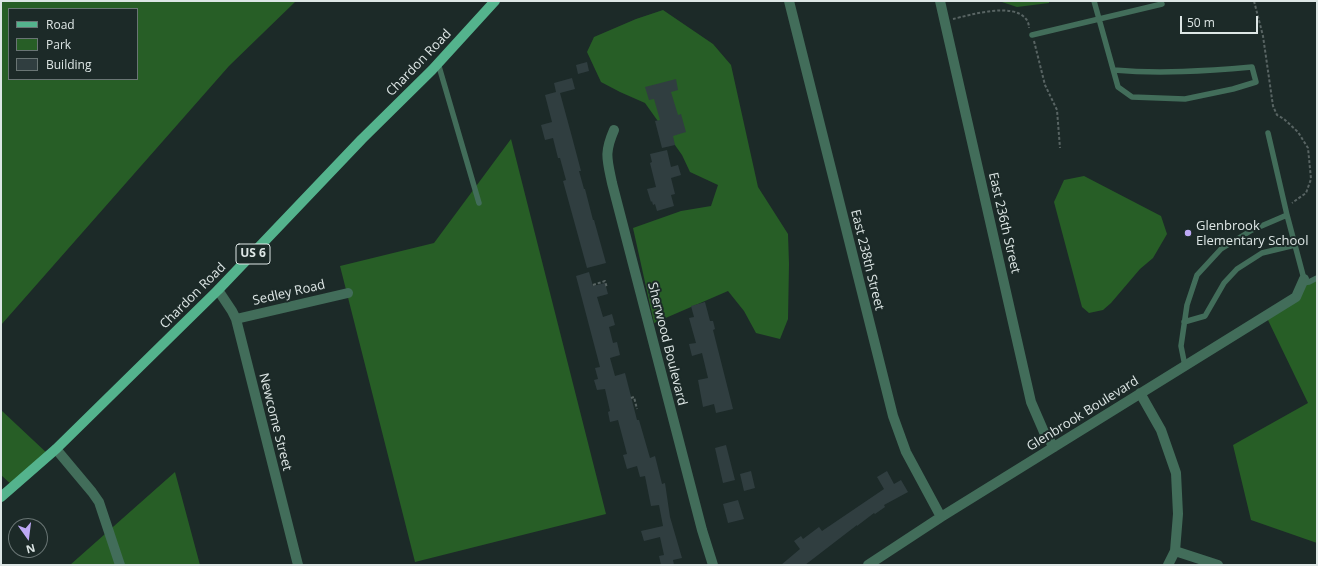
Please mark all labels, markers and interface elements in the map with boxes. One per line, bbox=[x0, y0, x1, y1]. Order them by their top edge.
legend bbox=[8, 8, 138, 80]
scale bar bbox=[1182, 8, 1260, 34]
text: 50 m bbox=[1187, 14, 1215, 31]
text: Road bbox=[46, 16, 75, 33]
street label: Chardon Road bbox=[383, 26, 455, 100]
text: Park bbox=[46, 36, 71, 53]
text: Building bbox=[46, 56, 91, 73]
street label: East 236th Street bbox=[985, 171, 1023, 275]
street label: East 238th Street bbox=[847, 208, 887, 312]
place label: Glenbrook Elementary School bbox=[1196, 218, 1308, 249]
marker: Glenbrook Elementary School bbox=[1183, 228, 1193, 238]
road number: US 6 bbox=[236, 244, 270, 264]
street label: Chardon Road bbox=[157, 260, 229, 332]
street label: Sedley Road bbox=[251, 277, 327, 309]
street label: Sherwood Boulevard bbox=[644, 281, 690, 407]
street label: Newcome Street bbox=[255, 371, 295, 473]
street label: Glenbrook Boulevard bbox=[1024, 373, 1142, 455]
north arrow bbox=[8, 518, 48, 558]
text: N bbox=[25, 541, 37, 558]

